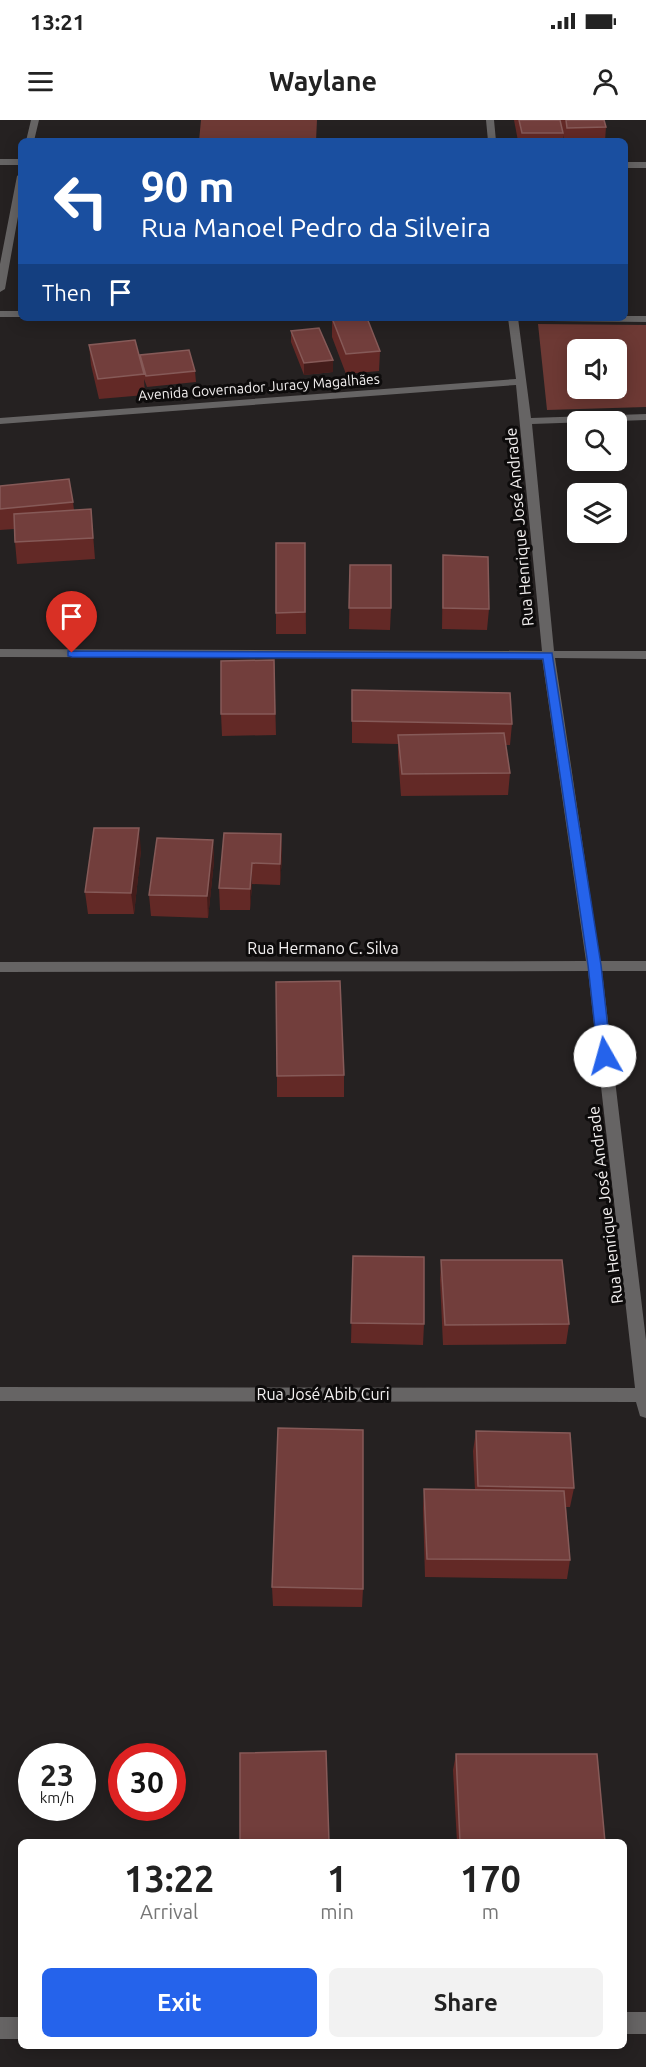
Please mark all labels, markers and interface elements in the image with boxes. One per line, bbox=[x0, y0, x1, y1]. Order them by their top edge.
text: 13:21 bbox=[30, 9, 85, 34]
icon: menu bbox=[24, 65, 57, 98]
icon: person bbox=[589, 65, 622, 98]
text: Waylane bbox=[269, 66, 377, 96]
icon: left bbox=[42, 162, 120, 240]
text: 90 m bbox=[141, 163, 235, 210]
text: Rua Manoel Pedro da Silveira bbox=[141, 212, 491, 242]
icon: arrive bbox=[104, 276, 137, 309]
text: Then bbox=[42, 280, 92, 305]
map controls bbox=[567, 339, 627, 543]
button: sound bbox=[567, 339, 627, 399]
street label: Avenida Governador Juracy Magalhães bbox=[138, 371, 380, 403]
button: search bbox=[567, 411, 627, 471]
street label: Rua Henrique José Andrade bbox=[501, 427, 537, 627]
button: layers bbox=[567, 483, 627, 543]
pin bbox=[46, 591, 97, 653]
icon: arrive bbox=[55, 600, 88, 633]
street label: Rua Hermano C. Silva bbox=[247, 939, 399, 957]
position arrow bbox=[573, 1024, 637, 1088]
street label: Rua Henrique José Andrade bbox=[584, 1105, 626, 1305]
street label: Rua José Abib Curi bbox=[256, 1385, 390, 1403]
speed limit sign: 30 bbox=[108, 1743, 186, 1821]
text: 23 bbox=[40, 1758, 74, 1792]
text: km/h bbox=[40, 1789, 74, 1806]
text: 13:22 bbox=[124, 1858, 214, 1899]
text: 1 bbox=[327, 1858, 347, 1899]
text: 170 bbox=[460, 1858, 521, 1899]
text: Arrival bbox=[140, 1900, 198, 1923]
text: min bbox=[320, 1900, 354, 1923]
text: m bbox=[482, 1900, 499, 1923]
button: Exit bbox=[42, 1968, 317, 2037]
button: Share bbox=[329, 1968, 603, 2037]

